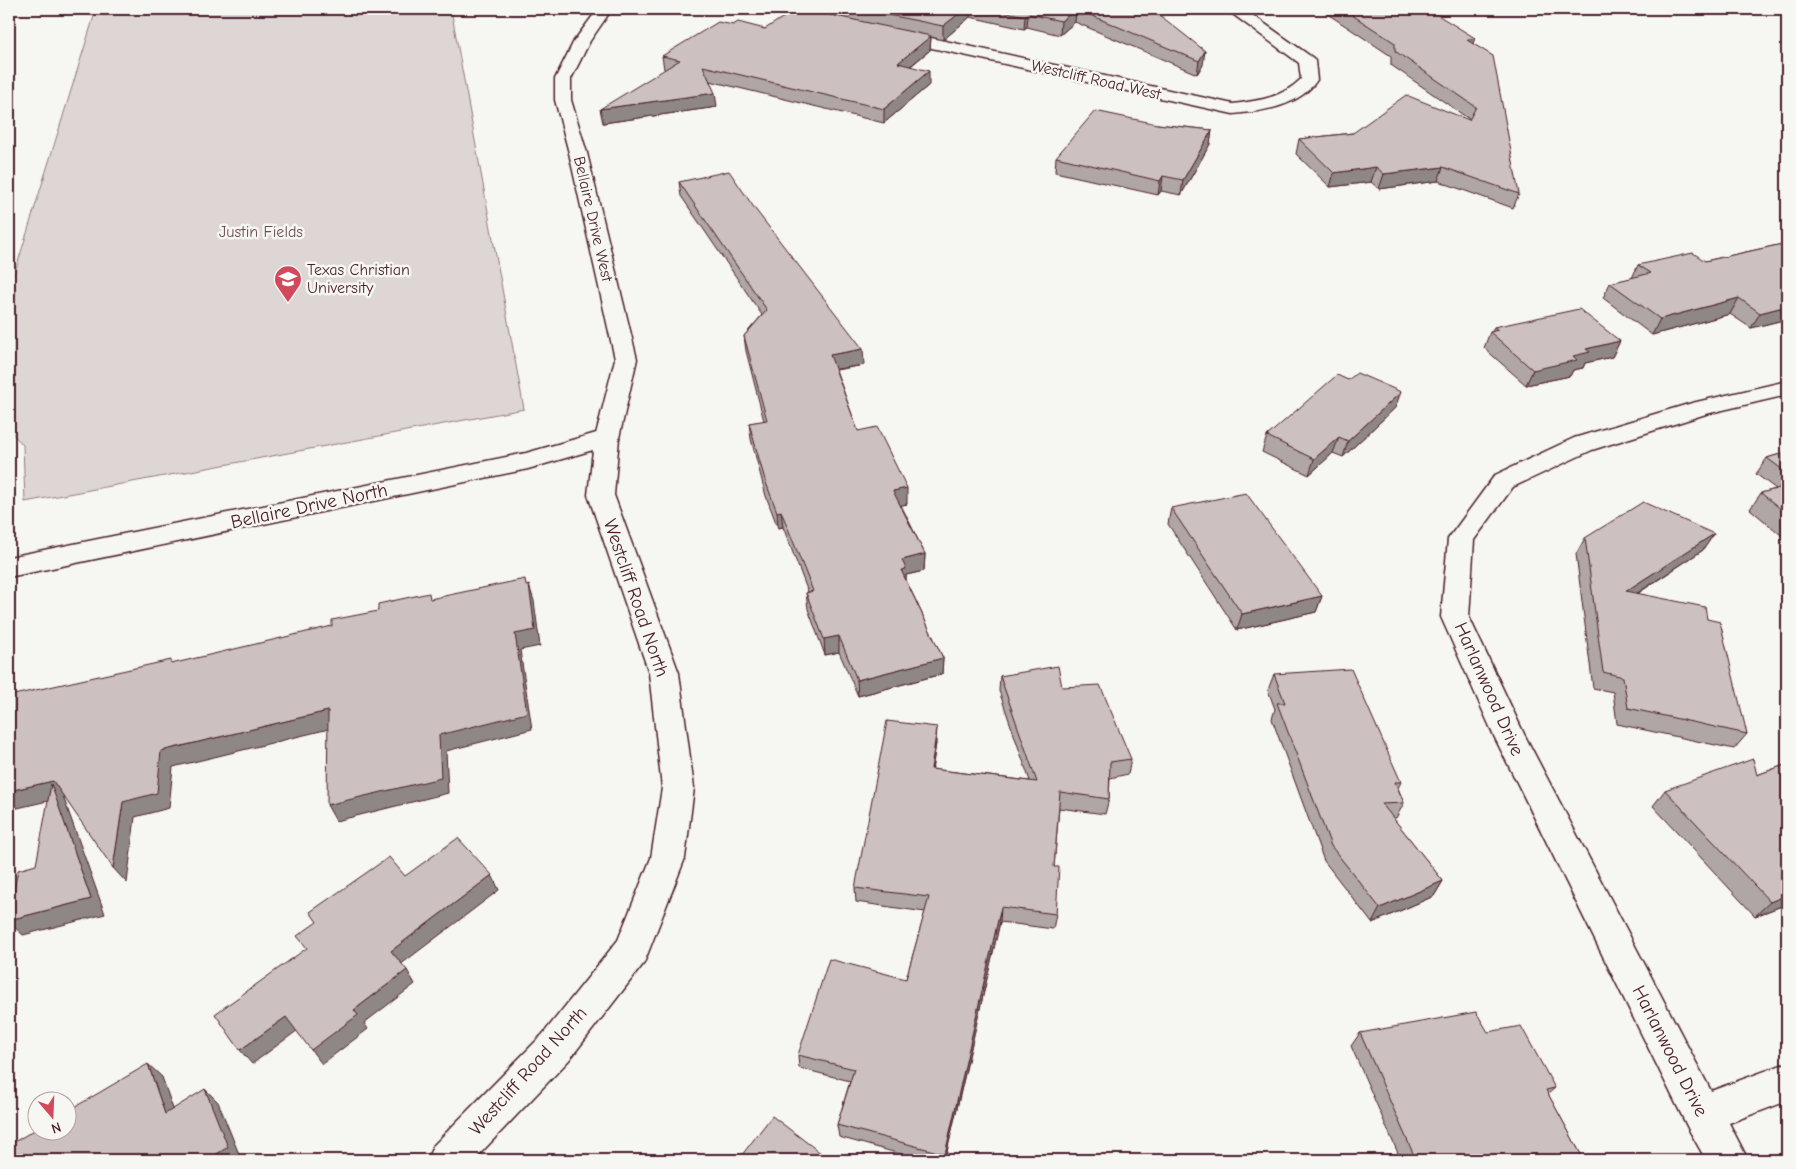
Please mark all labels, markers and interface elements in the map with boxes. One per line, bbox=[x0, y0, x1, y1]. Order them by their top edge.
street label: Westcliff Road West bbox=[1029, 56, 1163, 104]
street label: Bellaire Drive West bbox=[570, 155, 616, 284]
park label: Justin Fields bbox=[219, 223, 303, 241]
place label: Texas Christian University bbox=[307, 261, 410, 297]
school or university icon: Texas Christian University bbox=[273, 264, 303, 303]
street label: Bellaire Drive North bbox=[229, 479, 389, 533]
street label: Westcliff Road North bbox=[599, 516, 673, 680]
street label: Harlanwood Drive bbox=[1450, 619, 1528, 759]
street label: Harlanwood Drive bbox=[1628, 982, 1712, 1120]
street label: Westcliff Road North bbox=[465, 1002, 591, 1140]
north arrow bbox=[28, 1092, 78, 1142]
text: N bbox=[49, 1118, 63, 1137]

